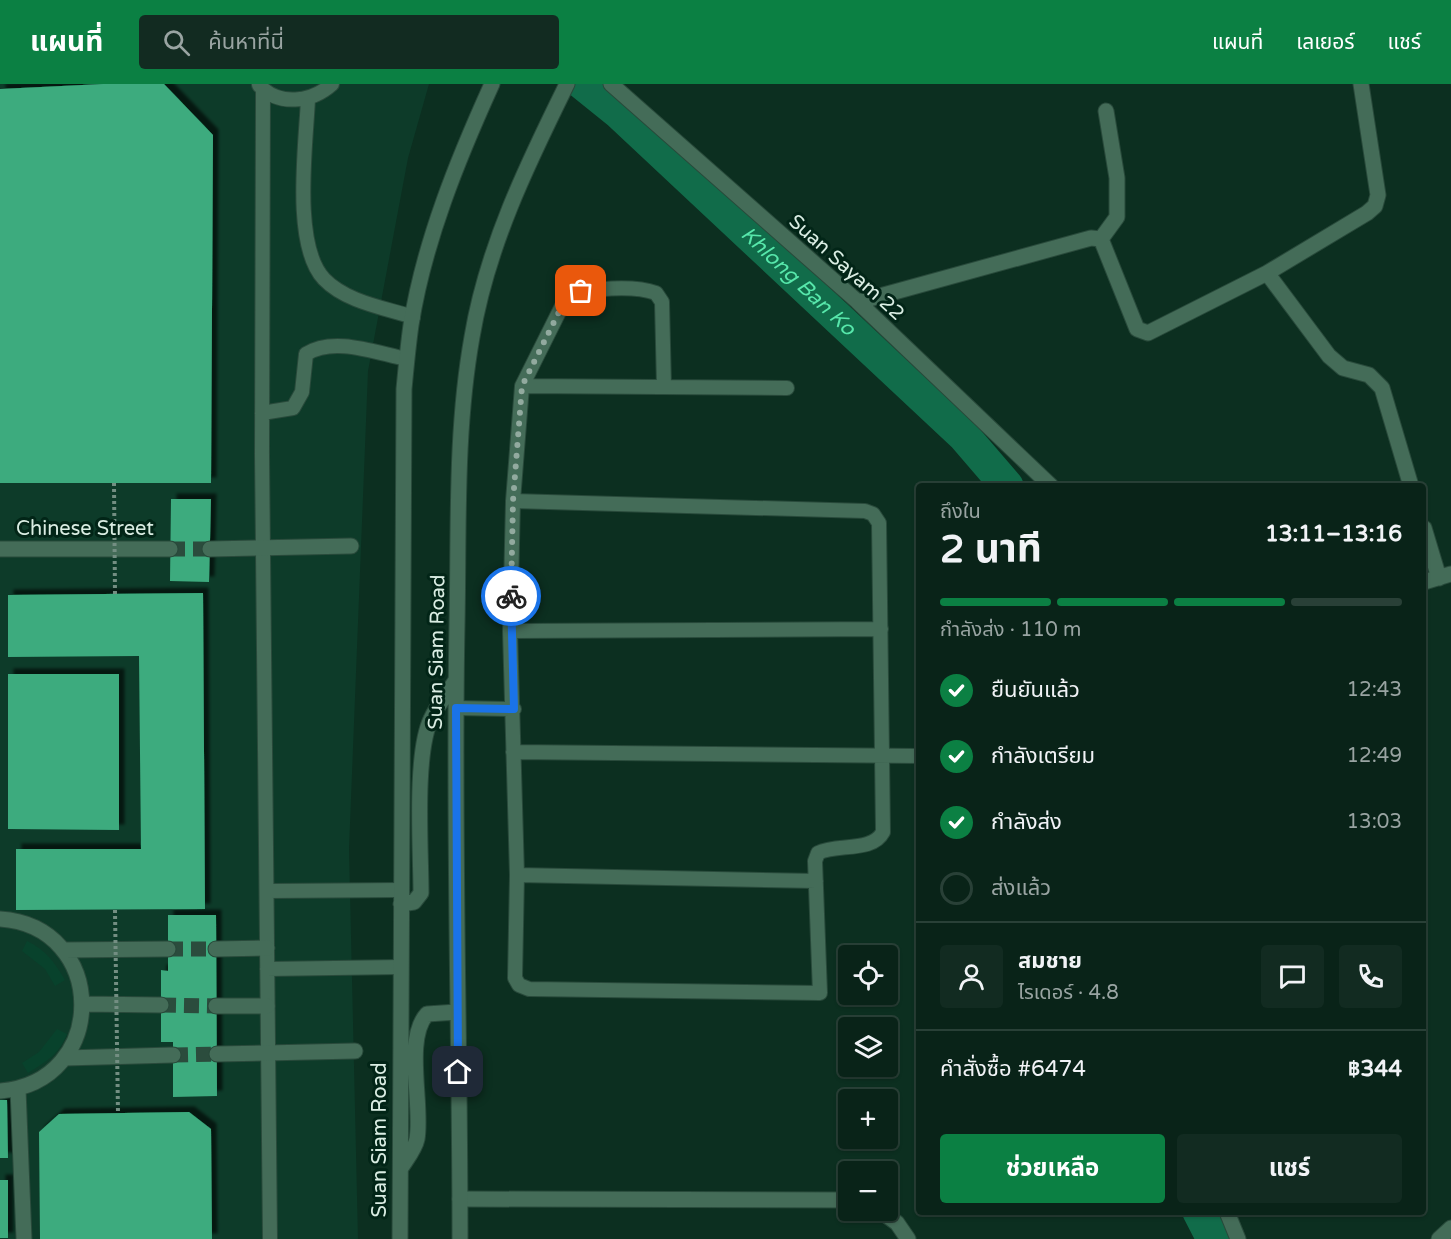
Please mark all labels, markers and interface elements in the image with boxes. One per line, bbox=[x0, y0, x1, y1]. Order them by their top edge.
search box bbox=[139, 15, 559, 69]
text: แผนที่ bbox=[30, 25, 103, 59]
icon: search bbox=[160, 26, 193, 59]
text: ค้นหาที่นี่ bbox=[208, 29, 284, 55]
text: แผนที่ bbox=[1212, 30, 1263, 55]
text: เลเยอร์ bbox=[1296, 30, 1355, 55]
text: แชร์ bbox=[1388, 30, 1421, 55]
street label: Suan Sayam 22 bbox=[784, 210, 909, 326]
water label: Khlong Ban Ko bbox=[736, 222, 861, 342]
pin bbox=[555, 265, 606, 316]
icon: bag bbox=[564, 274, 597, 307]
text: ถึงใน bbox=[940, 500, 981, 524]
street label: Chinese Street bbox=[16, 517, 154, 541]
text: 13:11–13:16 bbox=[1265, 521, 1402, 547]
text: 2 นาที bbox=[940, 526, 1042, 573]
courier bbox=[481, 566, 541, 626]
street label: Suan Siam Road bbox=[424, 574, 450, 730]
icon: bike bbox=[495, 580, 528, 613]
text: กำลังส่ง · 110 m bbox=[940, 618, 1081, 642]
icon: check bbox=[940, 674, 973, 707]
text: ยืนยันแล้ว bbox=[991, 677, 1080, 703]
text: 12:43 bbox=[1347, 678, 1402, 702]
icon: check bbox=[940, 740, 973, 773]
text: กำลังเตรียม bbox=[991, 743, 1095, 769]
text: 12:49 bbox=[1347, 744, 1402, 768]
icon: check bbox=[940, 806, 973, 839]
text: กำลังส่ง bbox=[991, 809, 1062, 835]
text: 13:03 bbox=[1347, 810, 1402, 834]
text: ส่งแล้ว bbox=[991, 875, 1051, 901]
map controls bbox=[838, 945, 898, 1221]
button: locate bbox=[838, 945, 898, 1005]
button: person bbox=[940, 945, 1003, 1008]
button: chat bbox=[1261, 945, 1324, 1008]
button: phone bbox=[1339, 945, 1402, 1008]
text: สมชาย bbox=[1018, 948, 1082, 974]
text: ไรเดอร์ · 4.8 bbox=[1018, 981, 1119, 1005]
button: layers bbox=[838, 1017, 898, 1077]
pin bbox=[432, 1046, 483, 1097]
icon: home bbox=[441, 1055, 474, 1088]
text: คำสั่งซื้อ #6474 bbox=[940, 1056, 1086, 1082]
text: ฿344 bbox=[1348, 1056, 1402, 1082]
street label: Suan Siam Road bbox=[368, 1062, 392, 1218]
button: + bbox=[838, 1089, 898, 1149]
button: ช่วยเหลือ bbox=[940, 1134, 1165, 1203]
button: แชร์ bbox=[1177, 1134, 1402, 1203]
button: − bbox=[838, 1161, 898, 1221]

